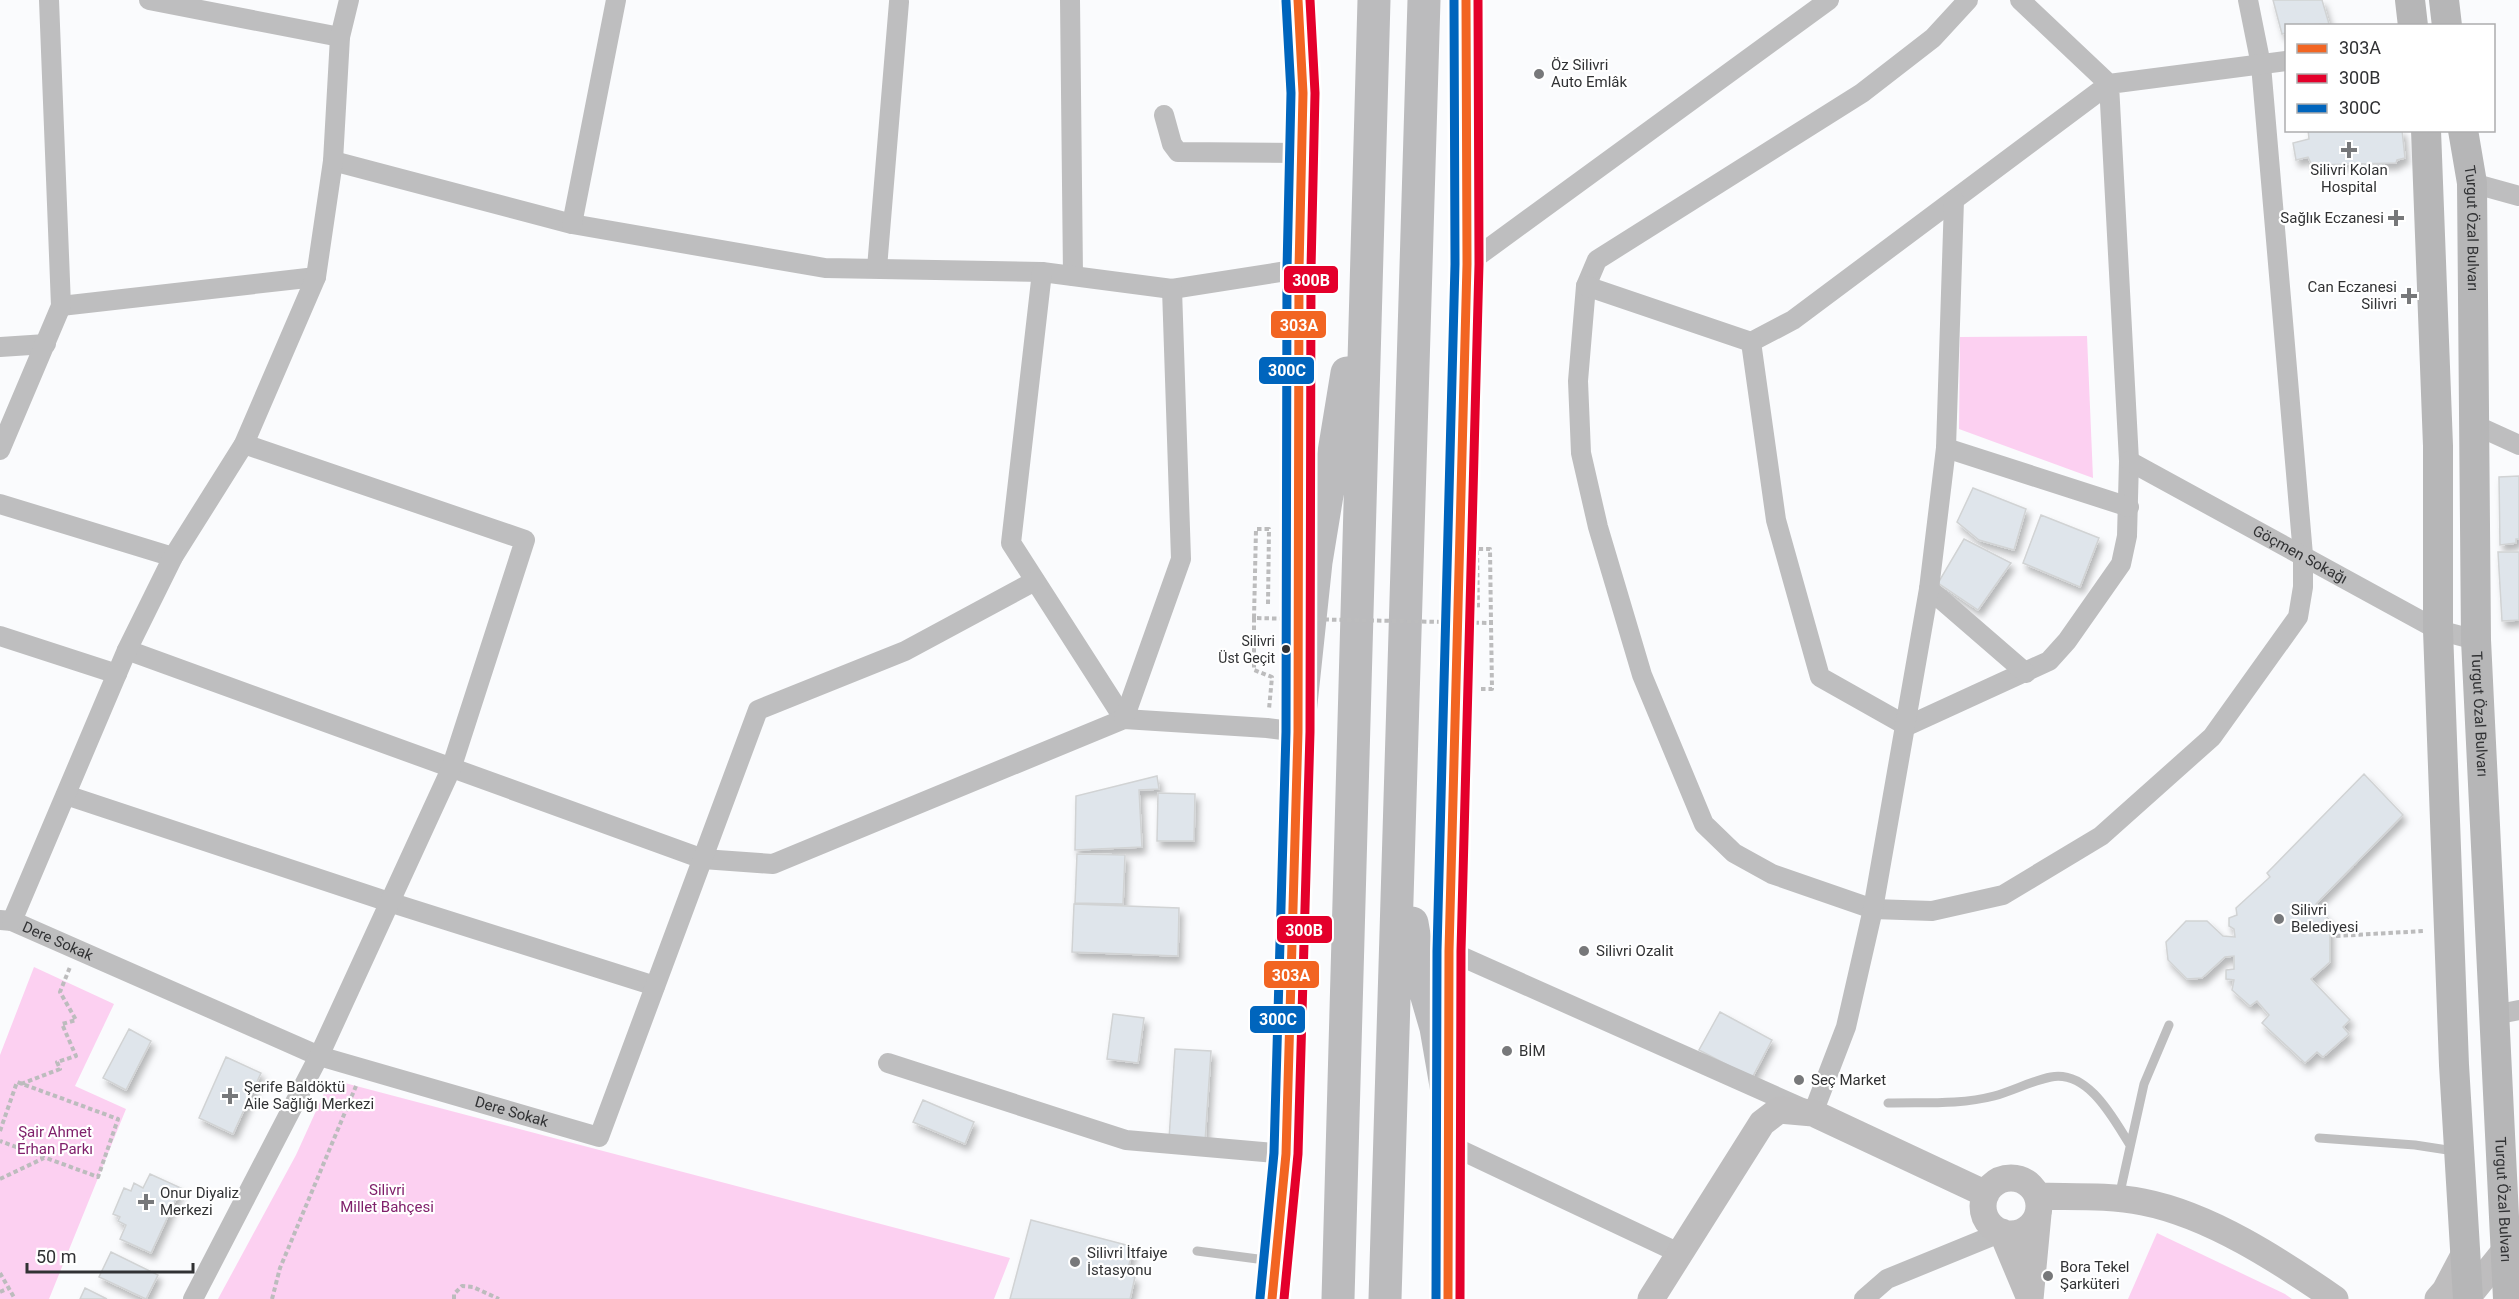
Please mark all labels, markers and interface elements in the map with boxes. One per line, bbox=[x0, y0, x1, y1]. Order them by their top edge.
legend bbox=[2285, 24, 2495, 132]
text: 303A bbox=[2339, 37, 2381, 58]
place label: Öz Silivri Auto Emlâk bbox=[1551, 56, 1627, 91]
marker: Öz Silivri Auto Emlâk bbox=[1532, 67, 1546, 81]
text: 300B bbox=[2339, 67, 2381, 88]
text: 300C bbox=[2339, 97, 2381, 118]
marker: Silivri Kolan Hospital bbox=[2340, 141, 2358, 159]
place label: Silivri Kolan Hospital bbox=[2310, 161, 2388, 196]
street label: Turgut Özal Bulvarı bbox=[2460, 164, 2482, 291]
place label: Sağlık Eczanesi bbox=[2280, 209, 2384, 227]
marker: Sağlık Eczanesi bbox=[2389, 211, 2403, 225]
line badge: 300B bbox=[1283, 265, 1339, 294]
text: 300B bbox=[1292, 271, 1330, 290]
place label: Can Eczanesi Silivri bbox=[2308, 278, 2397, 313]
marker: Can Eczanesi Silivri bbox=[2402, 289, 2416, 303]
line badge: 303A bbox=[1270, 310, 1327, 339]
text: 303A bbox=[1280, 316, 1318, 335]
line badge: 300C bbox=[1258, 356, 1315, 385]
text: 300C bbox=[1268, 361, 1306, 380]
street label: Göçmen Sokağı bbox=[2250, 521, 2351, 588]
place label: Silivri Üst Geçit bbox=[1218, 633, 1275, 666]
marker: Silivri Üst Geçit bbox=[1280, 643, 1292, 655]
street label: Turgut Özal Bulvarı bbox=[2468, 651, 2492, 777]
place label: Silivri Belediyesi bbox=[2291, 901, 2358, 936]
marker: Silivri Belediyesi bbox=[2272, 912, 2286, 926]
line badge: 300B bbox=[1276, 915, 1333, 944]
street label: Dere Sokak bbox=[20, 918, 96, 965]
text: 300B bbox=[1285, 921, 1323, 940]
place label: Silivri Ozalit bbox=[1596, 942, 1674, 960]
marker: Silivri Ozalit bbox=[1577, 944, 1591, 958]
line badge: 303A bbox=[1263, 960, 1320, 989]
text: 303A bbox=[1272, 966, 1310, 985]
line badge: 300C bbox=[1249, 1005, 1306, 1034]
text: 300C bbox=[1259, 1010, 1297, 1029]
place label: BİM bbox=[1519, 1042, 1546, 1060]
marker: BİM bbox=[1500, 1044, 1514, 1058]
place label: Seç Market bbox=[1811, 1071, 1886, 1089]
marker: Seç Market bbox=[1792, 1073, 1806, 1087]
place label: Şerife Baldöktü Aile Sağlığı Merkezi bbox=[244, 1078, 374, 1113]
marker: Şerife Baldöktü Aile Sağlığı Merkezi bbox=[221, 1087, 239, 1105]
street label: Dere Sokak bbox=[473, 1093, 551, 1131]
park label: Şair Ahmet Erhan Parkı bbox=[17, 1123, 93, 1158]
street label: Turgut Özal Bulvarı bbox=[2491, 1136, 2515, 1263]
park label: Silivri Millet Bahçesi bbox=[340, 1181, 434, 1216]
place label: Onur Diyaliz Merkezi bbox=[160, 1184, 239, 1219]
marker: Onur Diyaliz Merkezi bbox=[137, 1193, 155, 1211]
scale bar bbox=[27, 1236, 194, 1274]
place label: Silivri İtfaiye İstasyonu bbox=[1087, 1244, 1168, 1279]
text: 50 m bbox=[36, 1246, 76, 1267]
marker: Silivri İtfaiye İstasyonu bbox=[1068, 1255, 1082, 1269]
place label: Bora Tekel Şarküteri bbox=[2060, 1258, 2130, 1293]
marker: Bora Tekel Şarküteri bbox=[2041, 1269, 2055, 1283]

